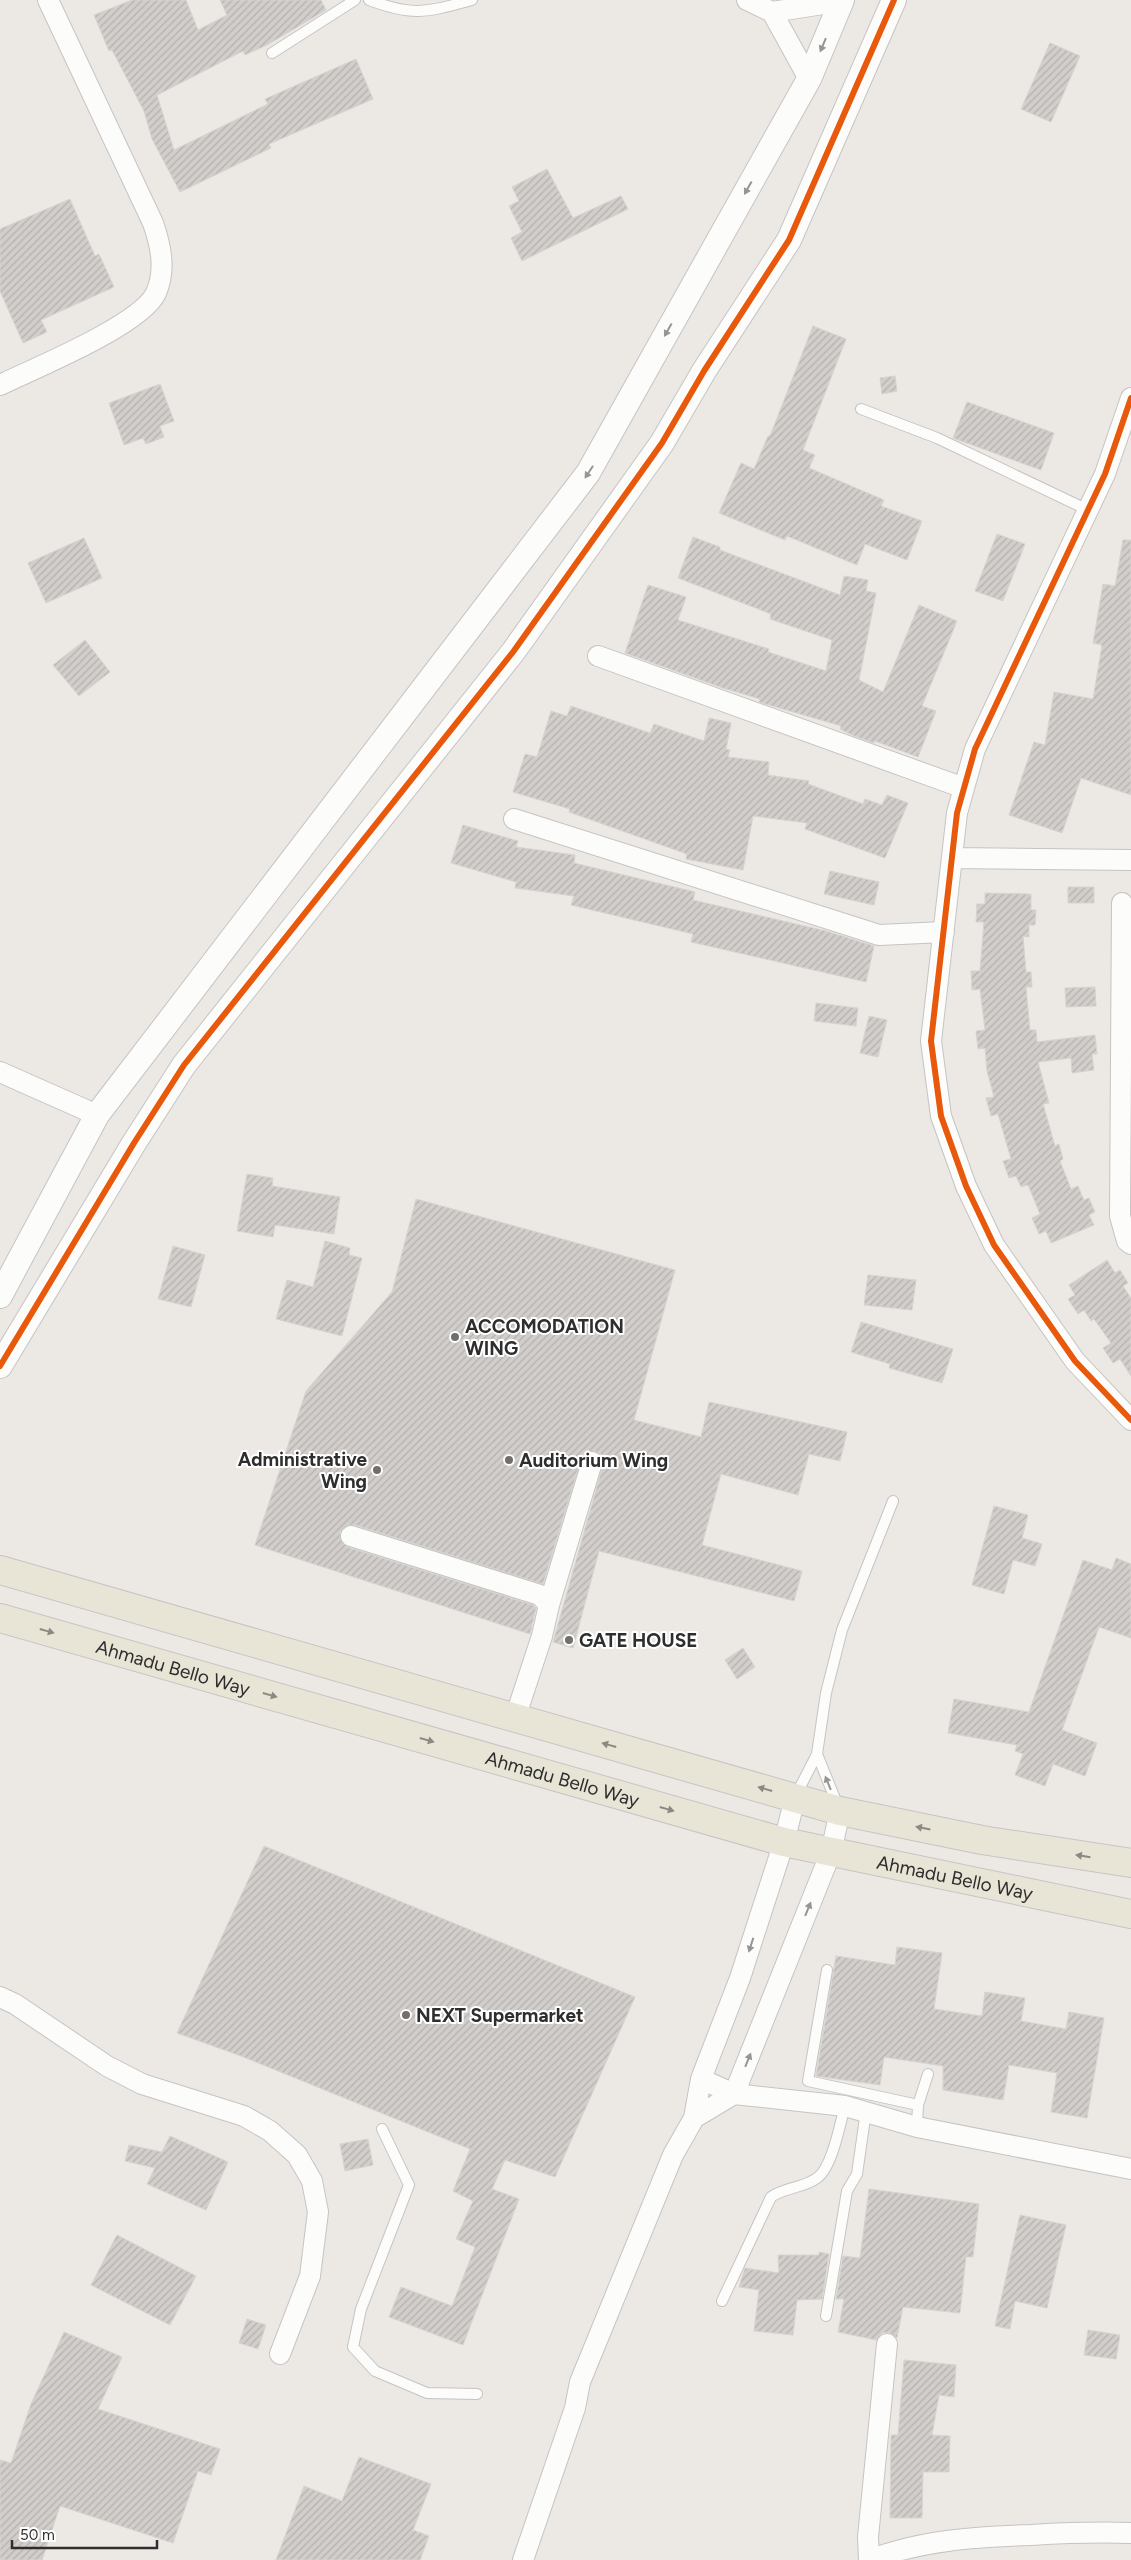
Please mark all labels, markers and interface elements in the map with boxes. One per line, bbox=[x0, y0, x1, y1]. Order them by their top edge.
one-way arrow bbox=[819, 38, 827, 52]
one-way arrow bbox=[743, 182, 752, 195]
one-way arrow bbox=[664, 324, 673, 337]
one-way arrow bbox=[584, 465, 593, 478]
place label: ACCOMODATION WING bbox=[465, 1315, 624, 1360]
marker: ACCOMODATION WING bbox=[449, 1331, 461, 1343]
place label: Administrative Wing bbox=[238, 1448, 367, 1493]
place label: Auditorium Wing bbox=[519, 1449, 668, 1472]
marker: Auditorium Wing bbox=[503, 1454, 515, 1466]
marker: Administrative Wing bbox=[371, 1464, 383, 1476]
one-way arrow bbox=[39, 1628, 54, 1636]
place label: GATE HOUSE bbox=[579, 1629, 697, 1652]
marker: GATE HOUSE bbox=[563, 1634, 575, 1646]
street label: Ahmadu Bello Way bbox=[93, 1635, 253, 1701]
one-way arrow bbox=[263, 1692, 278, 1700]
one-way arrow bbox=[419, 1736, 434, 1744]
one-way arrow bbox=[601, 1740, 616, 1748]
street label: Ahmadu Bello Way bbox=[483, 1746, 642, 1812]
one-way arrow bbox=[824, 1775, 831, 1790]
one-way arrow bbox=[757, 1785, 772, 1793]
one-way arrow bbox=[660, 1805, 675, 1813]
one-way arrow bbox=[915, 1824, 930, 1832]
street label: Ahmadu Bello Way bbox=[875, 1851, 1035, 1905]
one-way arrow bbox=[1074, 1851, 1090, 1859]
one-way arrow bbox=[805, 1902, 812, 1917]
one-way arrow bbox=[746, 1938, 754, 1953]
place label: NEXT Supermarket bbox=[416, 2004, 584, 2027]
marker: NEXT Supermarket bbox=[400, 2009, 412, 2021]
one-way arrow bbox=[744, 2052, 752, 2067]
scale bar bbox=[12, 2518, 158, 2550]
text: 50 m bbox=[20, 2526, 55, 2544]

